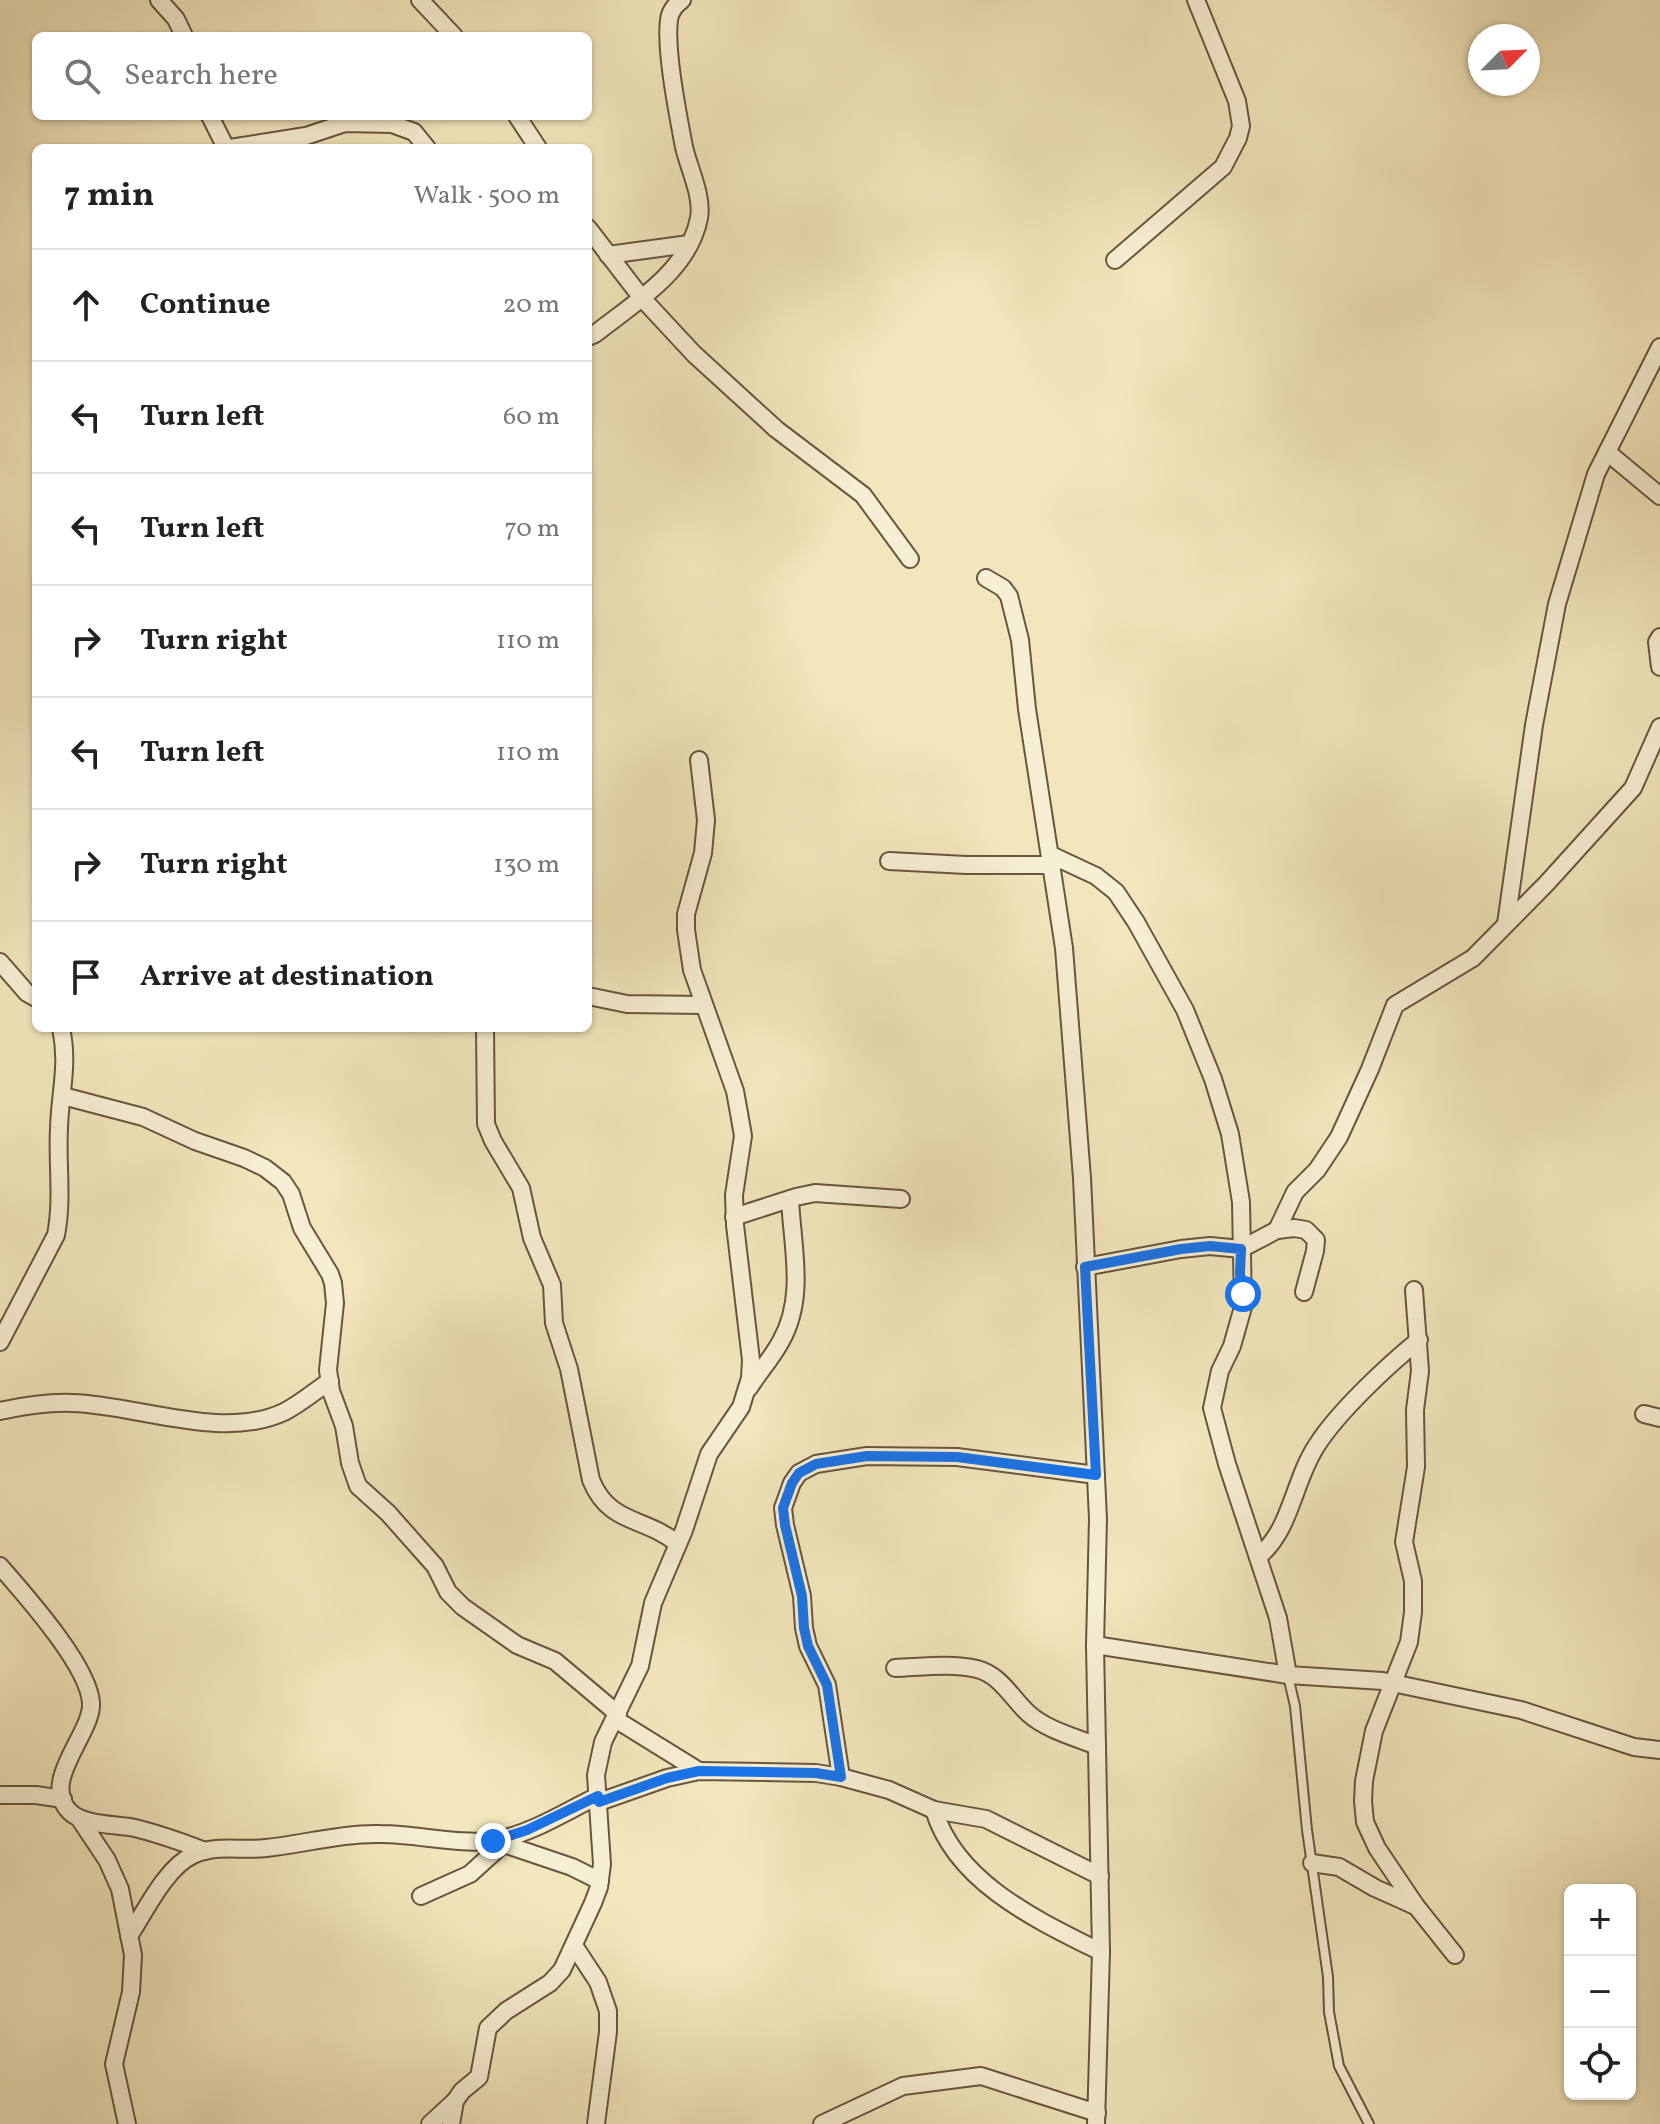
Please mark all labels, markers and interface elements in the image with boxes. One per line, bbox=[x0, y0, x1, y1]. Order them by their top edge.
north arrow bbox=[1468, 24, 1540, 96]
search box bbox=[32, 32, 592, 120]
icon: search bbox=[60, 54, 104, 98]
text: Search here bbox=[124, 55, 278, 97]
text: 7 min bbox=[64, 173, 154, 220]
text: Walk · 500 m bbox=[413, 178, 560, 214]
icon: ahead bbox=[64, 283, 108, 327]
text: Continue bbox=[140, 284, 271, 326]
text: 20 m bbox=[502, 287, 560, 323]
icon: left bbox=[64, 395, 108, 439]
text: Turn left bbox=[140, 396, 264, 438]
text: 60 m bbox=[503, 399, 560, 435]
icon: left bbox=[64, 507, 108, 551]
text: Turn left bbox=[140, 508, 264, 550]
text: 70 m bbox=[505, 511, 560, 547]
icon: right bbox=[64, 619, 108, 663]
text: Turn right bbox=[140, 620, 288, 662]
text: 110 m bbox=[496, 623, 560, 659]
icon: left bbox=[64, 731, 108, 775]
text: Turn left bbox=[140, 732, 264, 774]
text: 110 m bbox=[496, 735, 560, 771]
icon: right bbox=[64, 843, 108, 887]
text: Turn right bbox=[140, 844, 288, 886]
text: 130 m bbox=[493, 847, 560, 883]
icon: arrive bbox=[64, 955, 108, 999]
text: Arrive at destination bbox=[140, 956, 434, 998]
route start bbox=[1225, 1276, 1261, 1312]
route end bbox=[475, 1823, 511, 1859]
map controls bbox=[1564, 1884, 1636, 2100]
button: + bbox=[1564, 1884, 1636, 1956]
button: − bbox=[1564, 1956, 1636, 2028]
button: locate bbox=[1564, 2028, 1636, 2100]

